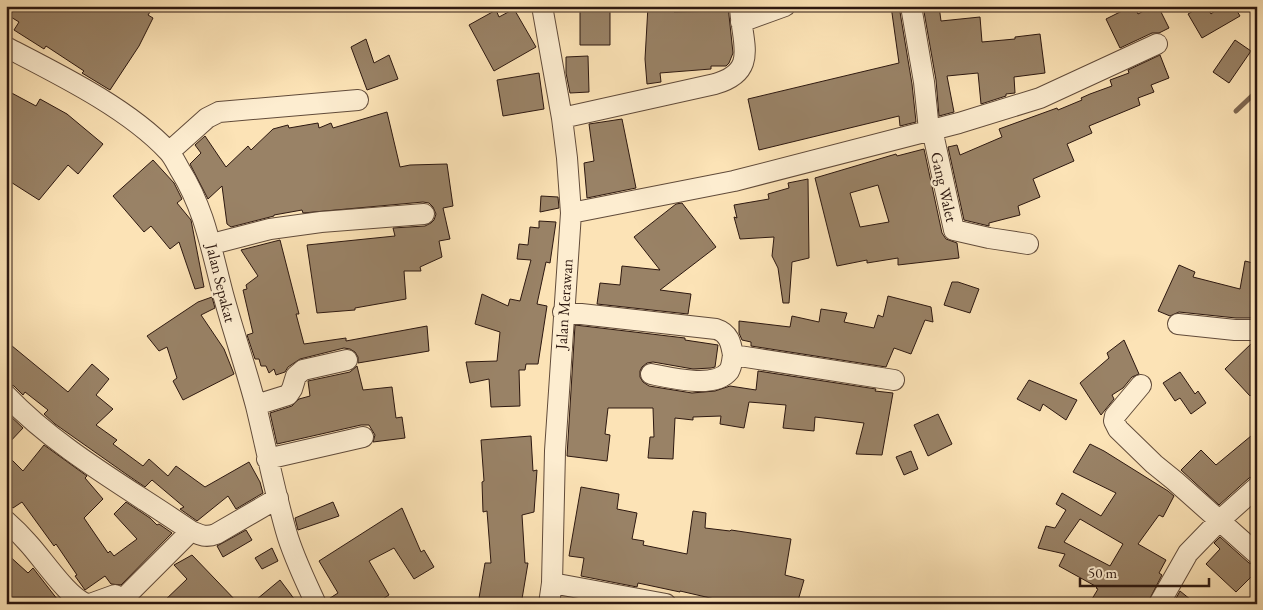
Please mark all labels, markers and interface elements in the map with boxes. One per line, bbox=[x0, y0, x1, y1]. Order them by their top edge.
street label: Gang Walet bbox=[926, 150, 962, 224]
street label: Jalan Sepakat bbox=[201, 239, 241, 325]
street label: Jalan Merawan bbox=[550, 257, 578, 352]
scale bar bbox=[1080, 555, 1209, 587]
text: 50 m bbox=[1088, 563, 1117, 582]

